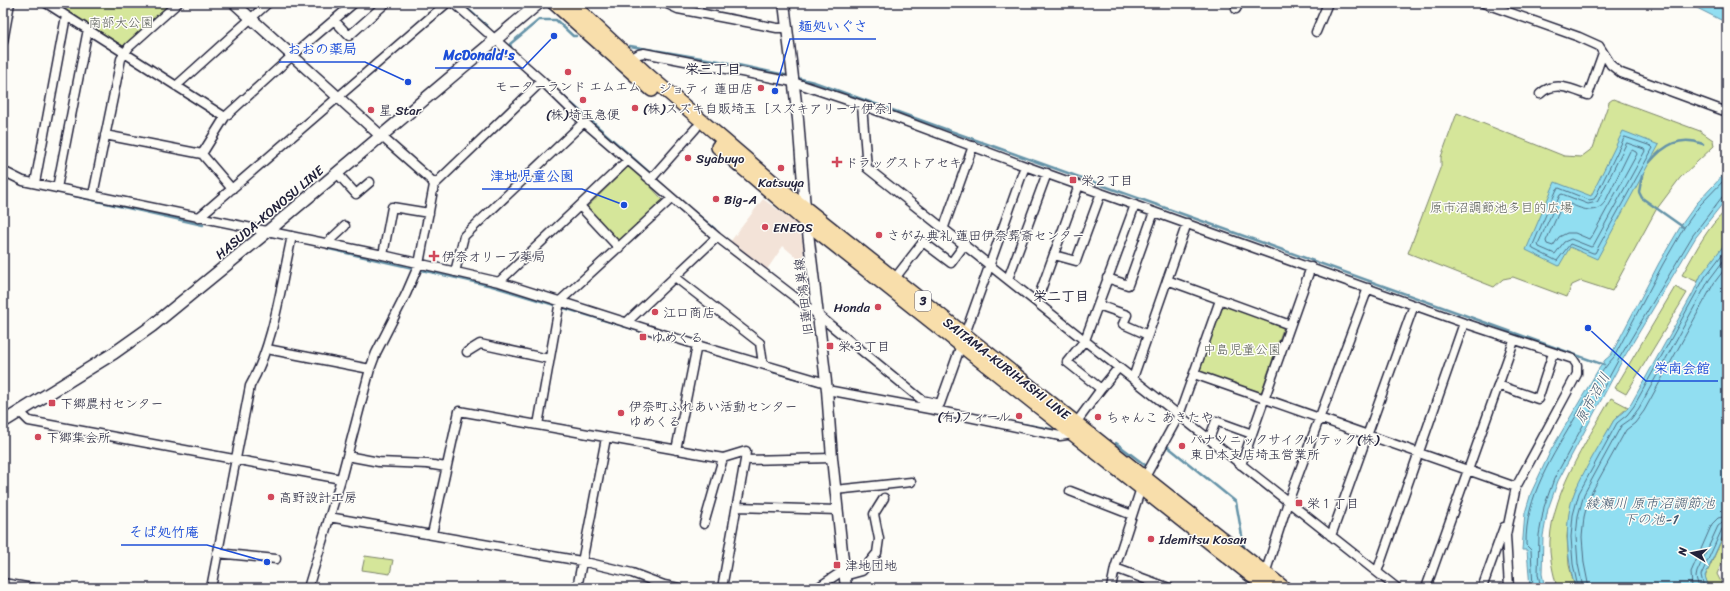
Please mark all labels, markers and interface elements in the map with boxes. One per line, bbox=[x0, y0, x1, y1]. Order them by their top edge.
park label: 南部大公園 bbox=[88, 11, 154, 34]
callout: 麺処いぐさ bbox=[790, 13, 876, 39]
text: 麺処いぐさ bbox=[798, 14, 868, 39]
callout: おおの薬局 bbox=[279, 36, 365, 62]
text: おおの薬局 bbox=[287, 37, 357, 62]
callout: McDonald's bbox=[435, 42, 523, 68]
text: McDonald's bbox=[442, 43, 515, 68]
district label: 栄三丁目 bbox=[685, 57, 741, 82]
marker: モーターランド エムエム bbox=[563, 67, 573, 77]
place label: モーターランド エムエム bbox=[495, 75, 641, 98]
place label: ジョティ 蓮田店 bbox=[659, 77, 753, 100]
marker: ジョティ 蓮田店 bbox=[756, 83, 766, 93]
marker: (株)埼玉急便 bbox=[578, 95, 588, 105]
place label: (株)スズキ自販埼玉［スズキアリーナ伊奈］ bbox=[643, 97, 900, 120]
place label: 星 Star bbox=[379, 99, 422, 122]
place label: (株)埼玉急便 bbox=[546, 103, 620, 126]
marker: (株)スズキ自販埼玉［スズキアリーナ伊奈］ bbox=[630, 103, 640, 113]
marker: 星 Star bbox=[366, 105, 376, 115]
place label: Syabuyo bbox=[696, 147, 745, 170]
place label: ドラッグストアセキ bbox=[845, 151, 962, 174]
marker: Syabuyo bbox=[683, 153, 693, 163]
marker: ドラッグストアセキ bbox=[832, 157, 842, 167]
street label: HASUDA-KONOSU LINE bbox=[210, 159, 330, 265]
callout: 津地児童公園 bbox=[482, 163, 582, 189]
marker: Katsuya bbox=[776, 163, 786, 173]
text: 津地児童公園 bbox=[490, 164, 574, 189]
place label: 栄２丁目 bbox=[1081, 169, 1133, 192]
place label: Katsuya bbox=[758, 171, 805, 194]
marker: 栄２丁目 bbox=[1068, 175, 1078, 185]
place label: Big-A bbox=[724, 188, 757, 211]
marker: Big-A bbox=[711, 194, 721, 204]
park label: 原市沼調節池多目的広場 bbox=[1429, 196, 1573, 219]
place label: ENEOS bbox=[773, 216, 813, 239]
marker: ENEOS bbox=[760, 222, 770, 232]
place label: さがみ典礼 蓮田伊奈葬斎センター bbox=[887, 224, 1085, 247]
marker: さがみ典礼 蓮田伊奈葬斎センター bbox=[874, 230, 884, 240]
place label: 伊奈オリーブ薬局 bbox=[442, 245, 545, 268]
marker: 伊奈オリーブ薬局 bbox=[429, 251, 439, 261]
street label: 旧蓮田鴻巣線 bbox=[787, 256, 820, 337]
district label: 栄二丁目 bbox=[1033, 284, 1089, 309]
road number: 3 bbox=[915, 291, 931, 311]
place label: Honda bbox=[834, 296, 870, 319]
place label: 江口商店 bbox=[663, 301, 715, 324]
marker: Honda bbox=[873, 302, 883, 312]
marker: 江口商店 bbox=[650, 307, 660, 317]
street label: SAITAMA-KURIHASHI LINE bbox=[938, 311, 1076, 426]
place label: ゆめくる bbox=[651, 326, 703, 349]
marker: ゆめくる bbox=[638, 332, 648, 342]
place label: 栄３丁目 bbox=[838, 335, 890, 358]
park label: 中島児童公園 bbox=[1203, 338, 1281, 361]
marker: 栄３丁目 bbox=[825, 341, 835, 351]
callout: 栄南会館 bbox=[1646, 355, 1718, 381]
text: 栄南会館 bbox=[1654, 356, 1710, 381]
water label: 原市沼川 bbox=[1568, 368, 1617, 429]
place label: 下郷農村センター bbox=[60, 392, 163, 415]
place label: 伊奈町ふれあい活動センター ゆめくる bbox=[629, 395, 797, 433]
marker: 下郷農村センター bbox=[47, 398, 57, 408]
place label: (有)フィール bbox=[938, 405, 1011, 428]
place label: ちゃんこ あきたや bbox=[1106, 406, 1213, 429]
marker: 伊奈町ふれあい活動センター ゆめくる bbox=[616, 408, 626, 418]
marker: (有)フィール bbox=[1014, 411, 1024, 421]
marker: ちゃんこ あきたや bbox=[1093, 412, 1103, 422]
place label: 下郷集会所 bbox=[46, 426, 111, 449]
place label: パナソニックサイクルテック(株) 東日本支店埼玉営業所 bbox=[1190, 428, 1381, 466]
marker: 下郷集会所 bbox=[33, 432, 43, 442]
marker: パナソニックサイクルテック(株) 東日本支店埼玉営業所 bbox=[1177, 441, 1187, 451]
place label: 高野設計工房 bbox=[279, 486, 357, 509]
water label: 綾瀬川 原市沼調節池 下の池-1 bbox=[1585, 491, 1716, 532]
marker: 高野設計工房 bbox=[266, 492, 276, 502]
place label: 栄１丁目 bbox=[1307, 492, 1359, 515]
marker: 栄１丁目 bbox=[1294, 498, 1304, 508]
callout: そば処竹庵 bbox=[121, 519, 207, 545]
text: そば処竹庵 bbox=[129, 520, 199, 545]
place label: Idemitsu Kosan bbox=[1158, 528, 1247, 551]
north arrow bbox=[1672, 533, 1712, 573]
marker: Idemitsu Kosan bbox=[1146, 534, 1156, 544]
text: N bbox=[1672, 546, 1693, 558]
place label: 津地団地 bbox=[845, 554, 897, 577]
marker: 津地団地 bbox=[832, 560, 842, 570]

